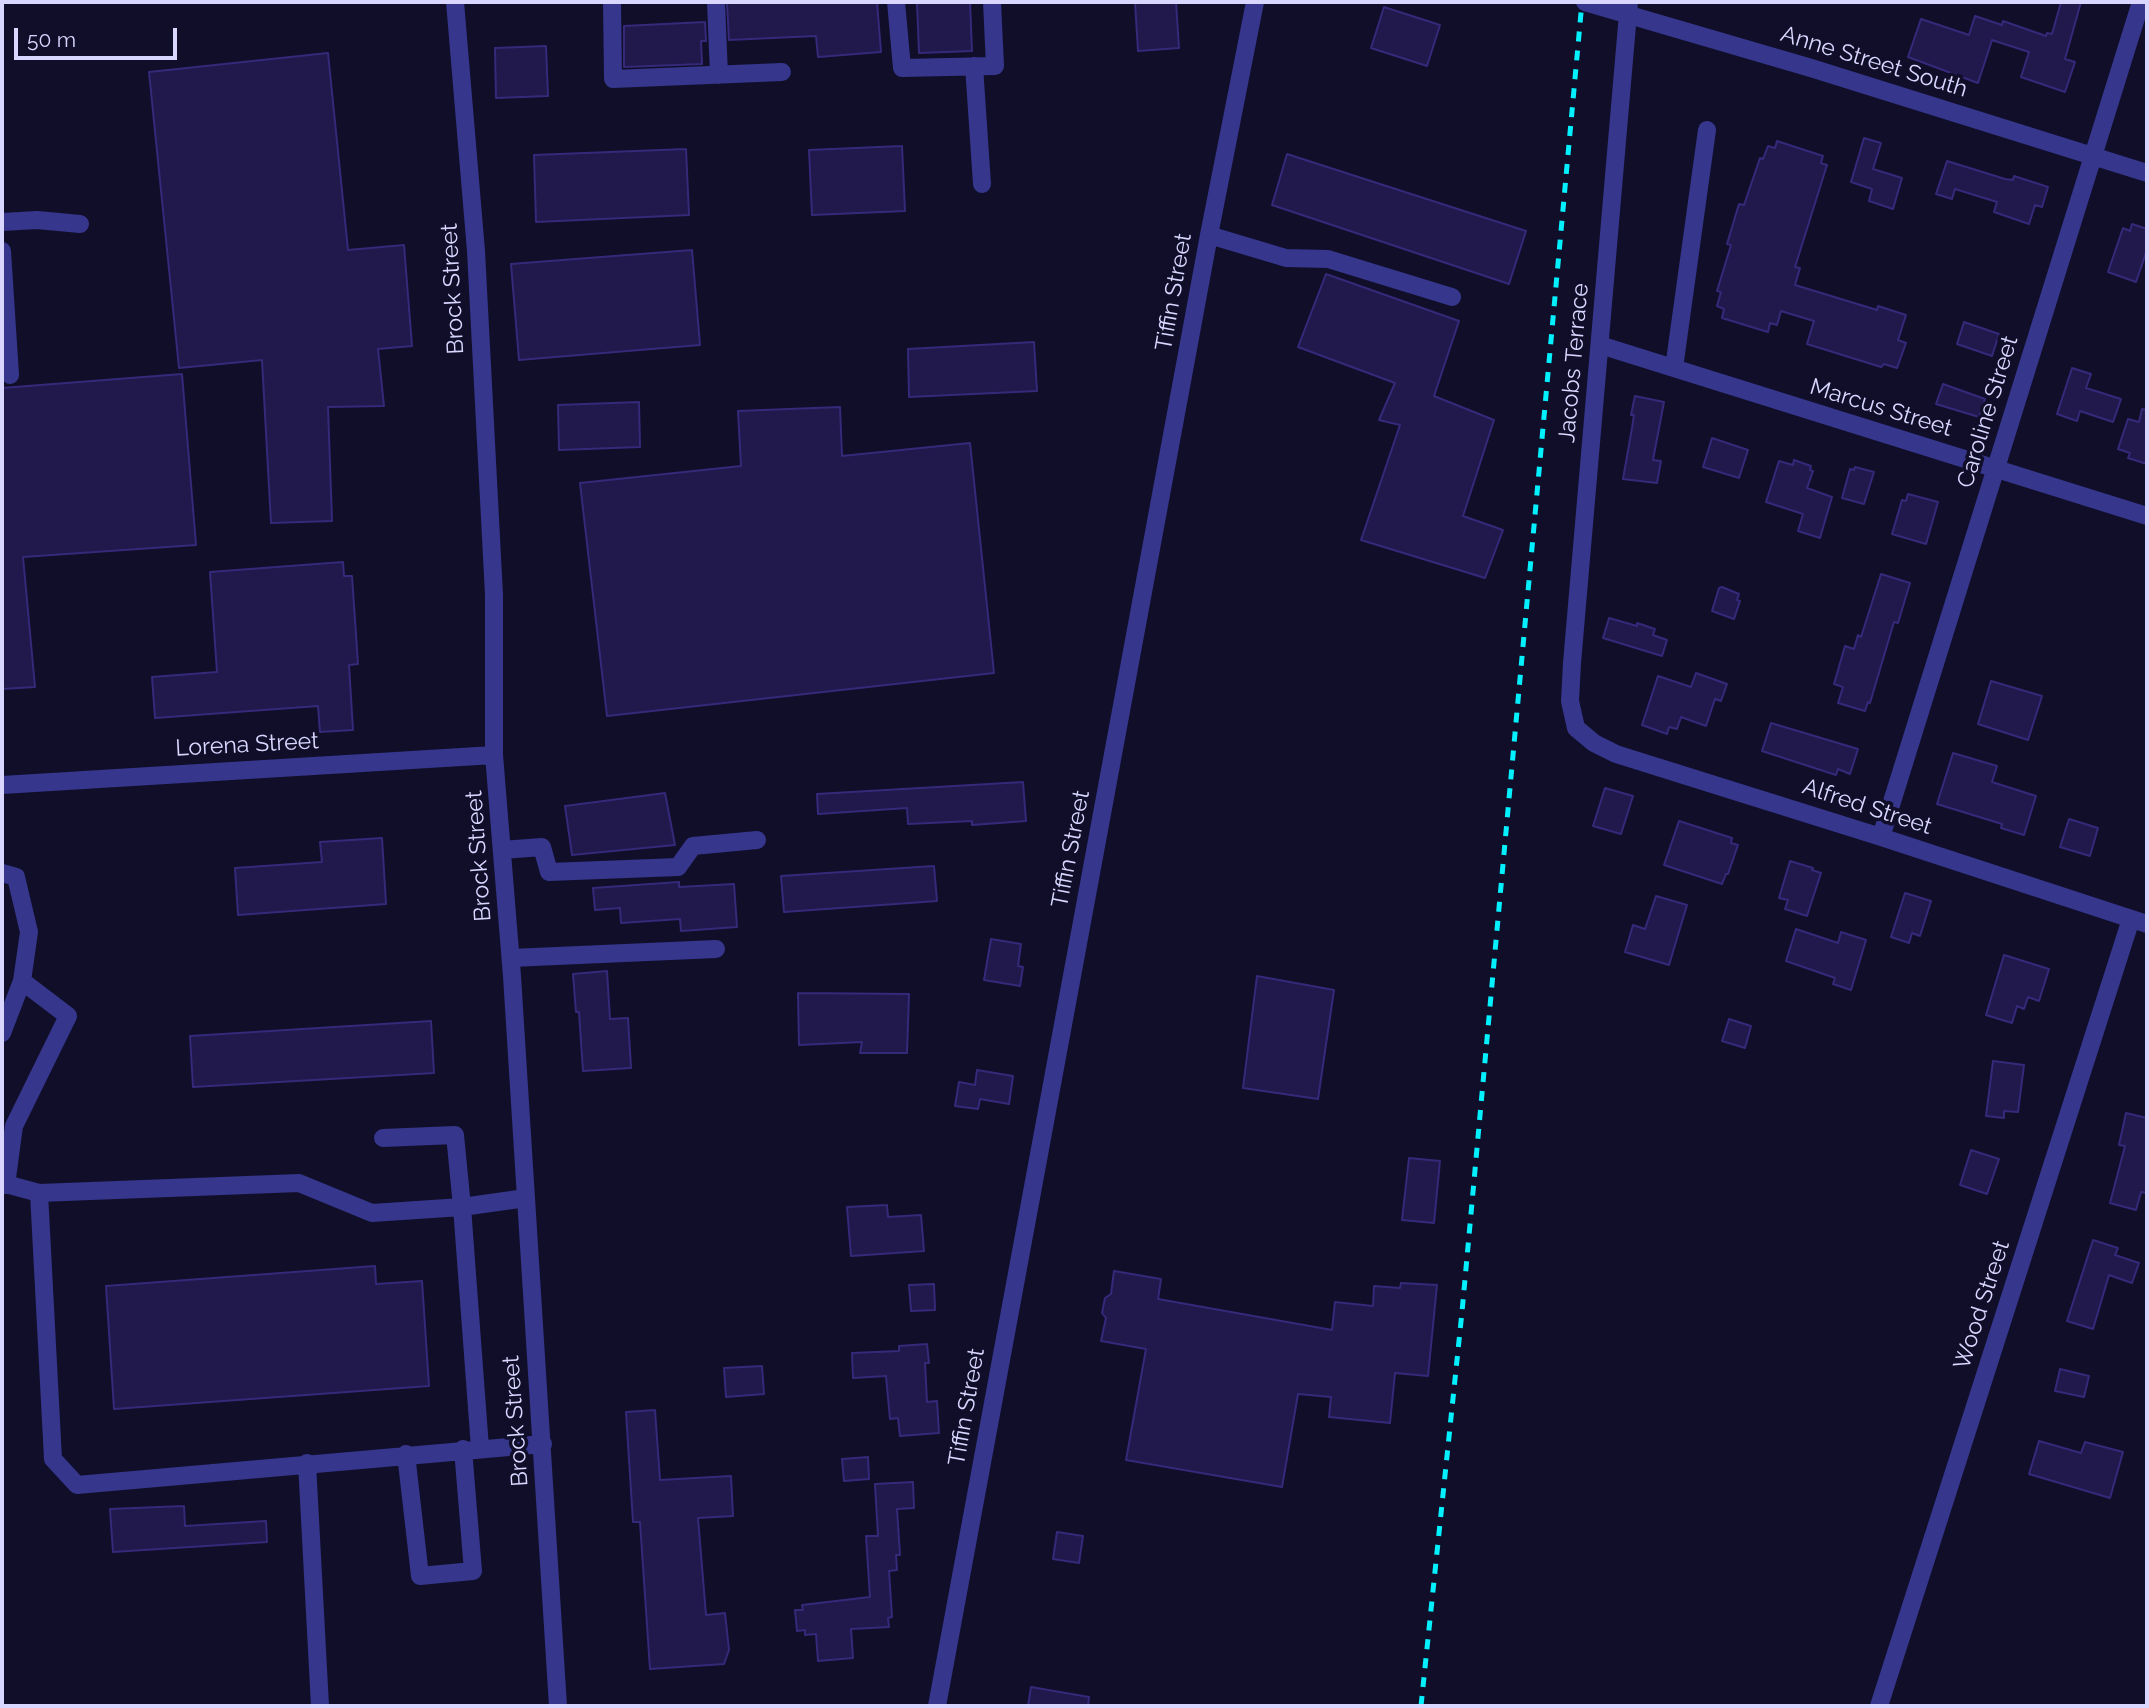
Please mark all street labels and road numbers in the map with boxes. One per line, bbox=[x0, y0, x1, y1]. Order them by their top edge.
street label: Anne Street South bbox=[1777, 20, 1971, 104]
street label: Brock Street bbox=[436, 223, 470, 355]
street label: Tiffin Street bbox=[1150, 231, 1198, 353]
street label: Jacobs Terrace bbox=[1553, 282, 1595, 444]
street label: Caroline Street bbox=[1952, 333, 2024, 491]
street label: Marcus Street bbox=[1807, 373, 1955, 443]
street label: Lorena Street bbox=[175, 727, 319, 763]
street label: Alfred Street bbox=[1799, 773, 1935, 841]
street label: Tiffin Street bbox=[1046, 788, 1096, 910]
street label: Brock Street bbox=[461, 790, 497, 922]
street label: Wood Street bbox=[1948, 1237, 2016, 1373]
street label: Tiffin Street bbox=[943, 1346, 991, 1468]
street label: Brock Street bbox=[498, 1355, 534, 1487]

